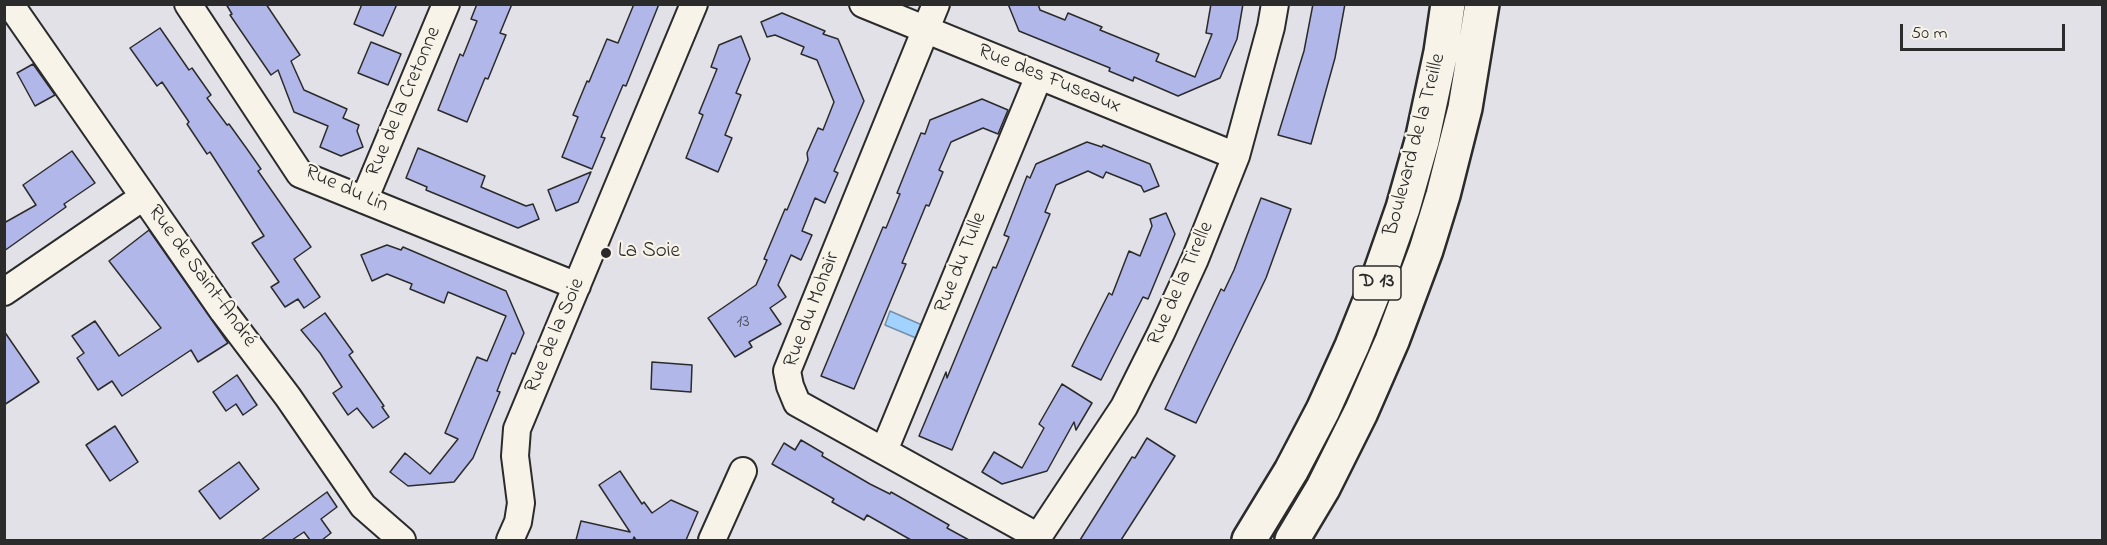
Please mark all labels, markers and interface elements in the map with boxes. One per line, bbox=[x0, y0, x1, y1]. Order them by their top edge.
scale bar bbox=[1903, 12, 2068, 50]
text: 50 m bbox=[1911, 21, 1948, 47]
street label: Rue de la Cretonne bbox=[362, 23, 448, 181]
street label: Rue des Fuseaux bbox=[974, 40, 1124, 120]
street label: Boulevard de la Treille bbox=[1380, 51, 1452, 239]
street label: Rue du Lin bbox=[300, 160, 392, 220]
street label: Rue de Saint-André bbox=[141, 201, 261, 353]
street label: Rue du Tulle bbox=[930, 209, 994, 317]
street label: Rue de la Tirelle bbox=[1143, 218, 1221, 350]
place label: La Soie bbox=[618, 240, 680, 266]
marker: La Soie bbox=[599, 246, 613, 260]
street label: Rue du Mohair bbox=[779, 249, 847, 371]
road number: D 13 bbox=[1353, 266, 1401, 300]
street label: Rue de la Soie bbox=[520, 275, 592, 397]
house number: 13 bbox=[736, 312, 750, 334]

